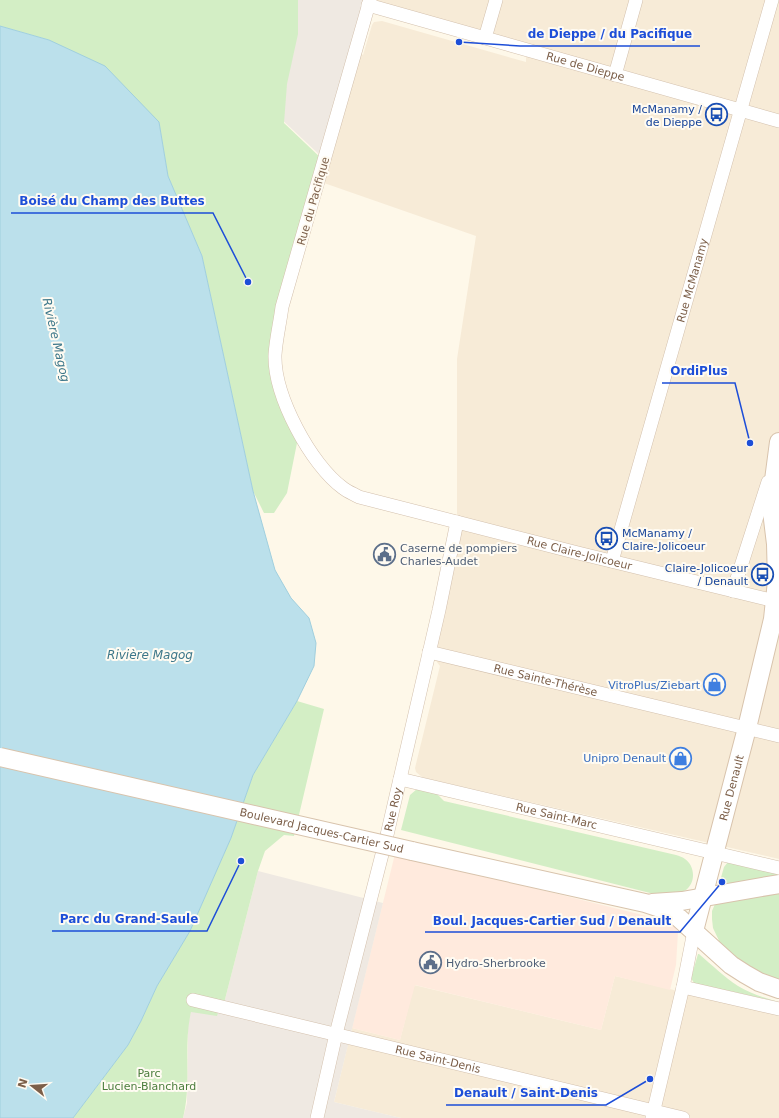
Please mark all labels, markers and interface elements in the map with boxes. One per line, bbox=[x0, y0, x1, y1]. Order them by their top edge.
callout: de Dieppe / du Pacifique bbox=[520, 22, 700, 46]
text: de Dieppe / du Pacifique bbox=[528, 27, 692, 41]
street label: Rue de Dieppe bbox=[545, 50, 626, 84]
bus stop icon: McManamy / de Dieppe bbox=[704, 102, 730, 128]
place label: McManamy / de Dieppe bbox=[632, 103, 702, 129]
street label: Rue du Pacifique bbox=[295, 155, 332, 247]
callout: Boisé du Champ des Buttes bbox=[11, 189, 213, 213]
text: Boisé du Champ des Buttes bbox=[19, 194, 205, 208]
street label: Rue McManamy bbox=[674, 236, 711, 324]
water label: Rivière Magog bbox=[40, 297, 73, 384]
callout: OrdiPlus bbox=[662, 359, 735, 383]
text: OrdiPlus bbox=[670, 364, 728, 378]
bus stop icon: McManamy / Claire-Jolicoeur bbox=[594, 526, 620, 552]
place label: McManamy / Claire-Jolicoeur bbox=[622, 527, 706, 553]
street label: Rue Claire-Jolicoeur bbox=[525, 534, 634, 573]
public building icon: Caserne de pompiers Charles-Audet bbox=[372, 541, 398, 567]
place label: Caserne de pompiers Charles-Audet bbox=[400, 542, 517, 568]
bus stop icon: Claire-Jolicoeur / Denault bbox=[750, 561, 776, 587]
place label: Claire-Jolicoeur / Denault bbox=[665, 562, 749, 588]
water label: Rivière Magog bbox=[107, 648, 193, 662]
street label: Rue Sainte-Thérèse bbox=[492, 662, 599, 699]
shop icon: VitroPlus/Ziebart bbox=[702, 672, 728, 698]
place label: VitroPlus/Ziebart bbox=[608, 679, 701, 692]
shop icon: Unipro Denault bbox=[668, 745, 694, 771]
place label: Unipro Denault bbox=[583, 752, 667, 765]
street label: Rue Denault bbox=[717, 753, 747, 822]
street label: Rue Roy bbox=[382, 786, 405, 833]
street label: Rue Saint-Marc bbox=[515, 800, 599, 832]
street label: Boulevard Jacques-Cartier Sud bbox=[238, 806, 405, 856]
callout: Parc du Grand-Saule bbox=[52, 907, 207, 931]
callout: Boul. Jacques-Cartier Sud / Denault bbox=[425, 908, 680, 932]
text: Parc du Grand-Saule bbox=[60, 912, 198, 926]
text: Boul. Jacques-Cartier Sud / Denault bbox=[433, 914, 671, 928]
public building icon: Hydro-Sherbrooke bbox=[418, 950, 444, 976]
place label: Hydro-Sherbrooke bbox=[446, 957, 546, 970]
street label: Rue Saint-Denis bbox=[394, 1043, 482, 1076]
north arrow bbox=[12, 1066, 52, 1106]
park label: Parc Lucien-Blanchard bbox=[102, 1067, 196, 1093]
text: N bbox=[15, 1077, 30, 1090]
callout: Denault / Saint-Denis bbox=[446, 1081, 606, 1105]
text: Denault / Saint-Denis bbox=[454, 1086, 598, 1100]

